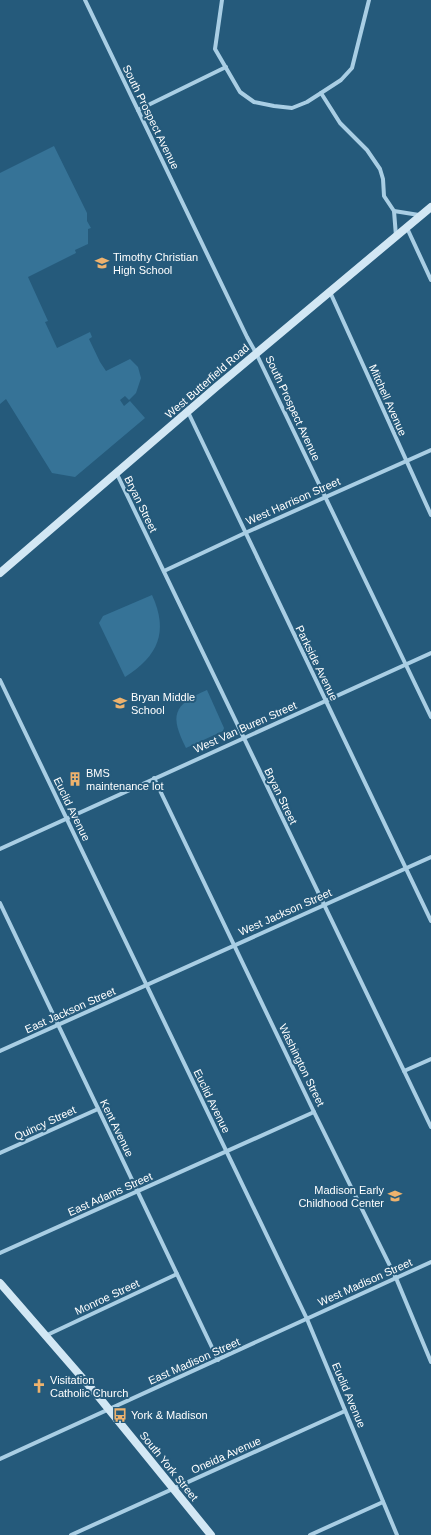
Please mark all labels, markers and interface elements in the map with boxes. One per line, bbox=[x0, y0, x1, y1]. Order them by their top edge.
street label: South Prospect Avenue bbox=[120, 63, 182, 171]
place label: Timothy Christian High School bbox=[113, 251, 198, 276]
school or university icon: Timothy Christian High School bbox=[94, 255, 110, 271]
street label: West Butterfield Road bbox=[163, 341, 251, 421]
street label: South Prospect Avenue bbox=[263, 353, 323, 463]
street label: Mitchell Avenue bbox=[367, 362, 409, 438]
street label: Bryan Street bbox=[122, 474, 160, 534]
street label: West Harrison Street bbox=[244, 475, 342, 527]
street label: Parkside Avenue bbox=[294, 623, 340, 703]
place label: Bryan Middle School bbox=[131, 691, 195, 716]
school or university icon: Bryan Middle School bbox=[112, 695, 128, 711]
street label: West Van Buren Street bbox=[192, 699, 298, 755]
street label: Bryan Street bbox=[262, 766, 300, 826]
place label: BMS maintenance lot bbox=[86, 767, 164, 792]
building icon: BMS maintenance lot bbox=[67, 771, 83, 787]
street label: Euclid Avenue bbox=[51, 775, 93, 843]
street label: West Jackson Street bbox=[237, 886, 333, 938]
street label: East Jackson Street bbox=[23, 985, 117, 1035]
street label: Washington Street bbox=[277, 1022, 327, 1108]
street label: Euclid Avenue bbox=[191, 1067, 233, 1135]
street label: Kent Avenue bbox=[98, 1097, 136, 1159]
street label: Quincy Street bbox=[12, 1103, 78, 1143]
street label: East Adams Street bbox=[66, 1170, 154, 1218]
place label: Madison Early Childhood Center bbox=[298, 1184, 384, 1209]
school or university icon: Madison Early Childhood Center bbox=[387, 1188, 403, 1204]
street label: West Madison Street bbox=[316, 1256, 414, 1308]
street label: Monroe Street bbox=[73, 1277, 141, 1317]
street label: East Madison Street bbox=[146, 1335, 242, 1387]
street label: Euclid Avenue bbox=[330, 1361, 368, 1429]
place label: Visitation Catholic Church bbox=[50, 1374, 128, 1399]
church icon: Visitation Catholic Church bbox=[31, 1378, 47, 1394]
bus stop icon: York & Madison bbox=[112, 1407, 128, 1423]
place label: York & Madison bbox=[131, 1409, 208, 1421]
street label: South York Street bbox=[137, 1429, 201, 1503]
street label: Oneida Avenue bbox=[189, 1434, 263, 1476]

